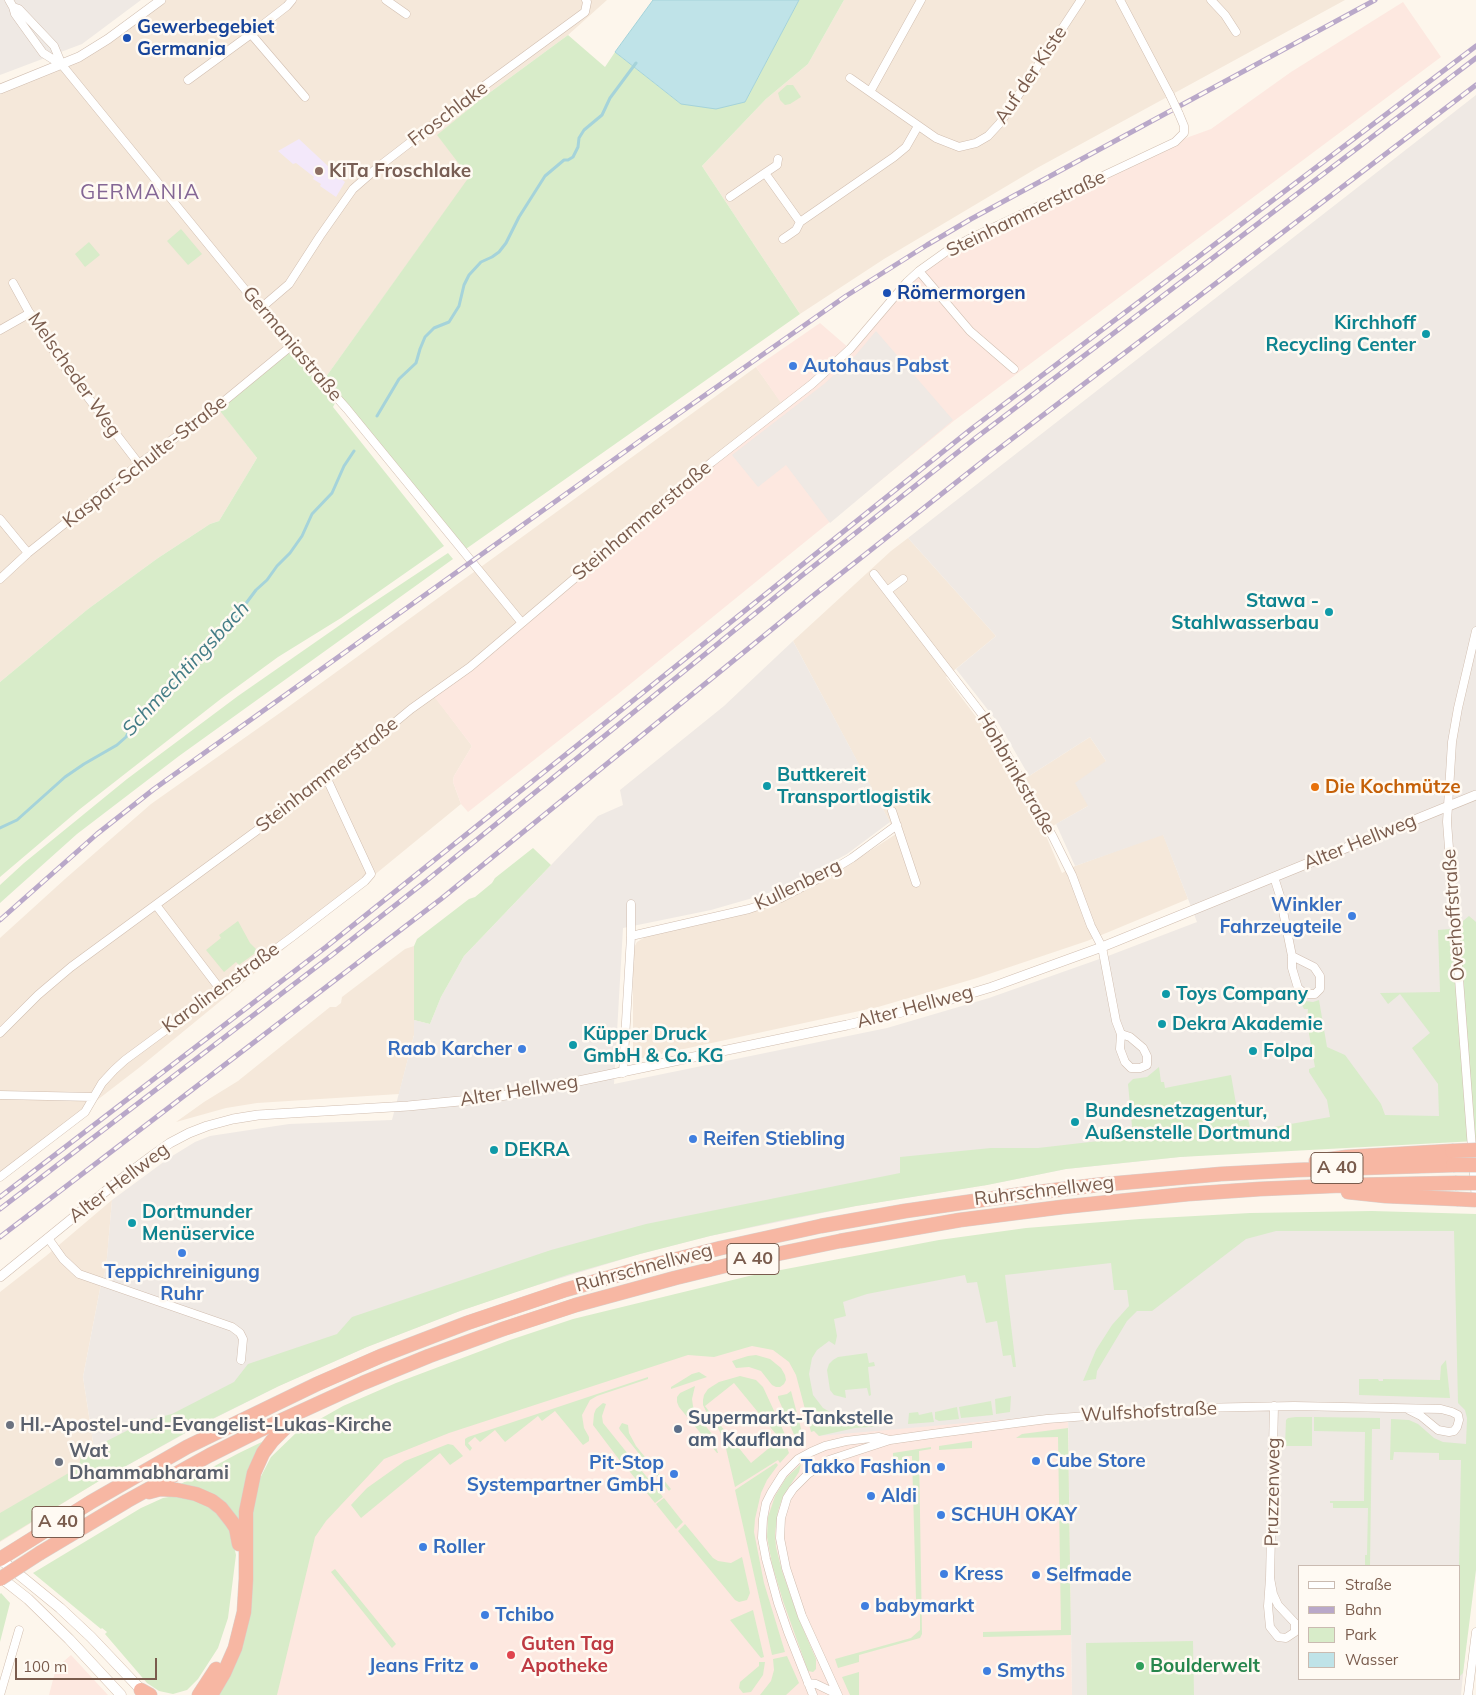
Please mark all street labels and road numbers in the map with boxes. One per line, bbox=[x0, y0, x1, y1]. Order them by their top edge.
street label: Auf der Kiste bbox=[990, 22, 1072, 128]
street label: Froschlake bbox=[404, 77, 492, 151]
street label: Steinhammerstraße bbox=[943, 166, 1109, 262]
street label: Germaniastraße bbox=[237, 282, 347, 406]
street label: Melscheder Weg bbox=[23, 308, 125, 442]
street label: Kaspar-Schulte-Straße bbox=[59, 391, 231, 533]
street label: Steinhammerstraße bbox=[568, 456, 716, 586]
street label: Hohbrinkstraße bbox=[972, 709, 1060, 839]
street label: Steinhammerstraße bbox=[251, 712, 403, 838]
street label: Alter Hellweg bbox=[1300, 809, 1420, 875]
street label: Overhoffstraße bbox=[1438, 848, 1470, 982]
street label: Kullenberg bbox=[751, 854, 845, 916]
street label: Karolinenstraße bbox=[158, 938, 284, 1038]
street label: Alter Hellweg bbox=[854, 981, 976, 1033]
street label: Alter Hellweg bbox=[458, 1070, 580, 1112]
street label: Alter Hellweg bbox=[64, 1138, 174, 1228]
road number: A 40 bbox=[1311, 1152, 1363, 1184]
street label: Ruhrschnellweg bbox=[973, 1171, 1115, 1211]
street label: Ruhrschnellweg bbox=[573, 1239, 715, 1297]
road number: A 40 bbox=[727, 1244, 779, 1274]
street label: Wulfshofstraße bbox=[1080, 1397, 1218, 1427]
street label: Pruzzenweg bbox=[1261, 1437, 1285, 1547]
road number: A 40 bbox=[32, 1506, 84, 1538]

